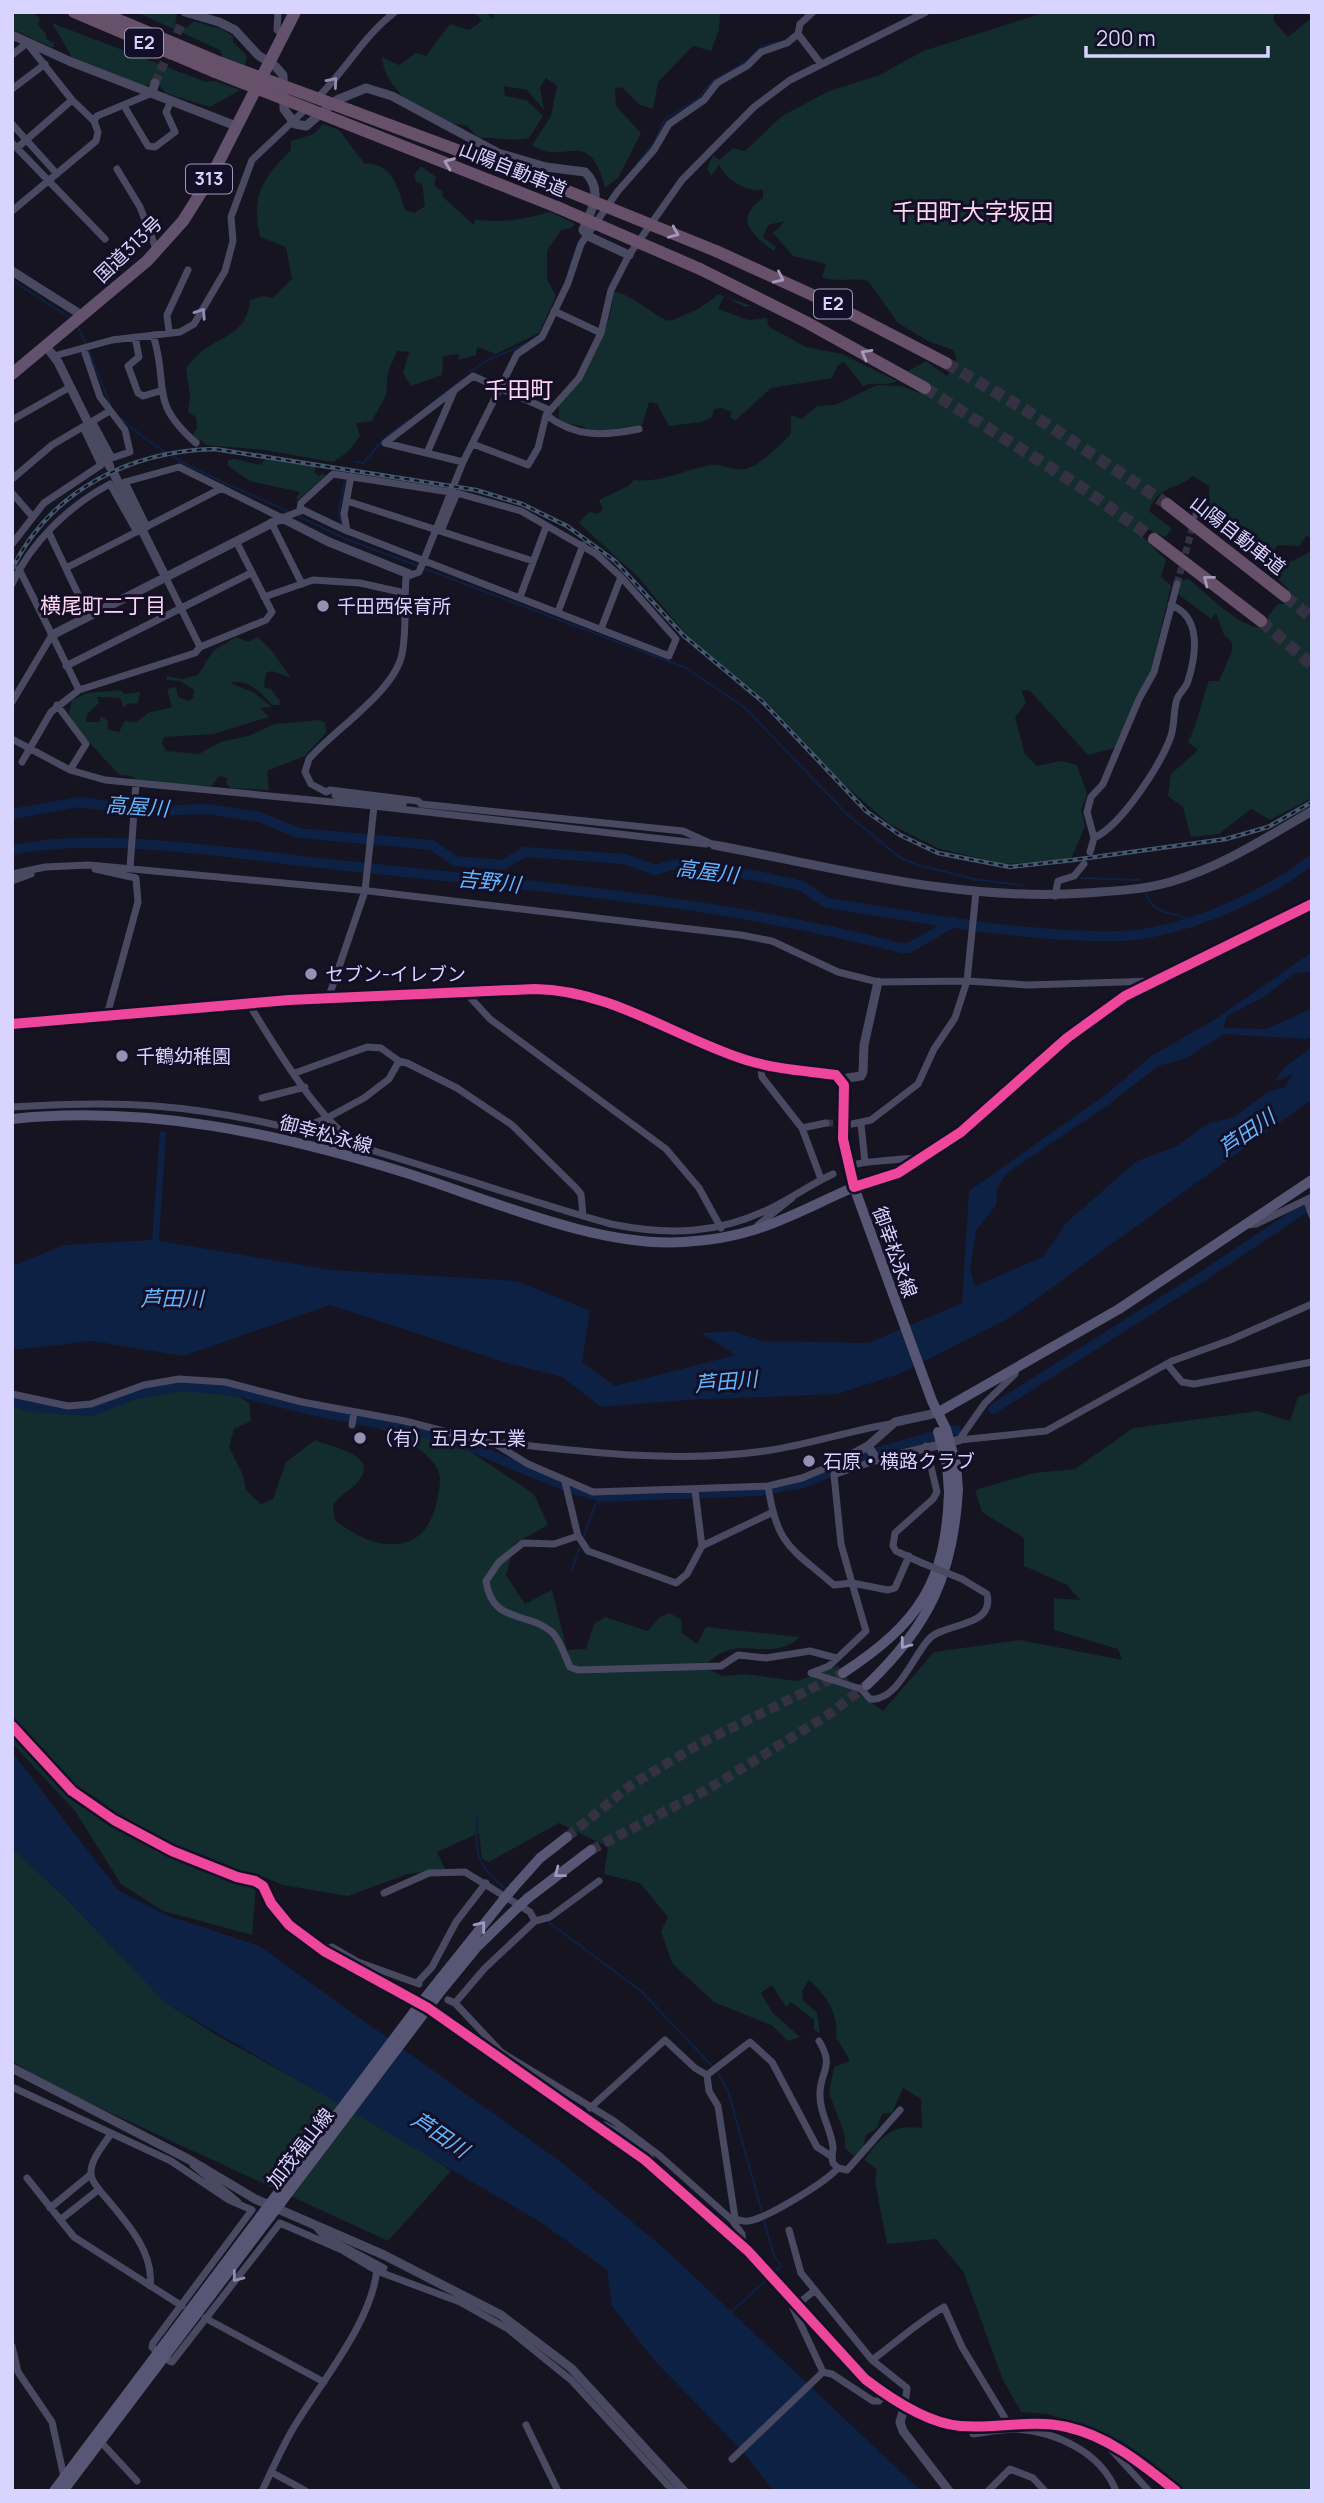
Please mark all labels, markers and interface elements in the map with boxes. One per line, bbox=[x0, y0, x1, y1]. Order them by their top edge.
scale bar bbox=[1086, 14, 1268, 58]
text: 200 m bbox=[1096, 24, 1156, 52]
road number: E2 bbox=[125, 28, 163, 58]
one-way arrow bbox=[325, 78, 337, 91]
street label: 山陽自動車道 bbox=[455, 136, 571, 202]
one-way arrow bbox=[443, 158, 455, 172]
road number: 313 bbox=[186, 164, 232, 194]
district label: 千田町大字坂田 bbox=[893, 195, 1054, 227]
street label: 国道313号 bbox=[88, 210, 168, 288]
one-way arrow bbox=[667, 225, 680, 239]
one-way arrow bbox=[772, 270, 784, 284]
road number: E2 bbox=[814, 290, 852, 318]
one-way arrow bbox=[193, 308, 205, 321]
one-way arrow bbox=[860, 349, 873, 362]
district label: 千田町 bbox=[485, 373, 554, 405]
street label: 山陽自動車道 bbox=[1185, 490, 1291, 580]
one-way arrow bbox=[1203, 575, 1216, 588]
district label: 横尾町二丁目 bbox=[40, 591, 166, 619]
place label: 千田西保育所 bbox=[337, 593, 451, 619]
marker: 千田西保育所 bbox=[315, 598, 331, 614]
water label: 高屋川 bbox=[105, 790, 171, 822]
water label: 高屋川 bbox=[674, 853, 742, 889]
water label: 吉野川 bbox=[456, 864, 524, 898]
place label: セブン-イレブン bbox=[325, 961, 466, 987]
marker: セブン-イレブン bbox=[303, 966, 319, 982]
place label: 千鶴幼稚園 bbox=[136, 1043, 231, 1069]
marker: 千鶴幼稚園 bbox=[114, 1048, 130, 1064]
water label: 芦田川 bbox=[1213, 1101, 1282, 1162]
street label: 御幸松永線 bbox=[277, 1109, 375, 1159]
street label: 御幸松永線 bbox=[867, 1203, 923, 1301]
water label: 芦田川 bbox=[141, 1284, 205, 1312]
water label: 芦田川 bbox=[693, 1364, 761, 1398]
place label: （有）五月女工業 bbox=[374, 1425, 526, 1451]
marker: （有）五月女工業 bbox=[352, 1430, 368, 1446]
place label: 石原・横路クラブ bbox=[823, 1448, 975, 1474]
marker: 石原・横路クラブ bbox=[801, 1453, 817, 1469]
one-way arrow bbox=[901, 1636, 913, 1649]
one-way arrow bbox=[554, 1865, 566, 1878]
one-way arrow bbox=[473, 1922, 485, 1935]
street label: 加茂福山線 bbox=[261, 2103, 339, 2193]
water label: 芦田川 bbox=[407, 2105, 476, 2165]
one-way arrow bbox=[233, 2269, 246, 2282]

